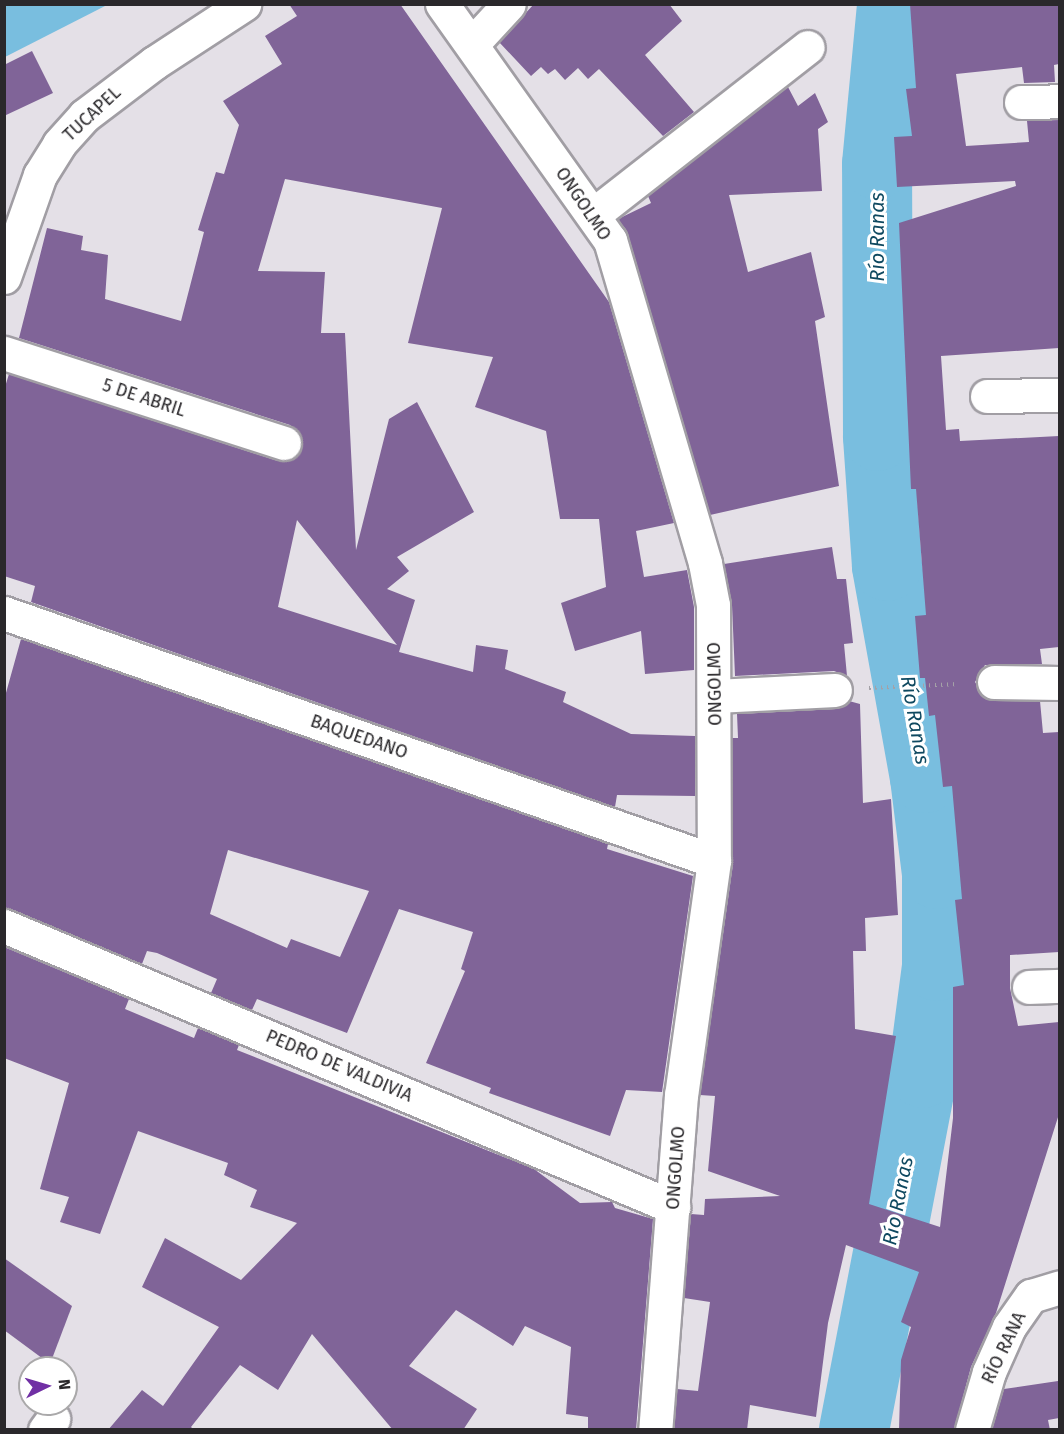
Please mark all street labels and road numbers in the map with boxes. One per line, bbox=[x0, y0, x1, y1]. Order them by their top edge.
street label: TUCAPEL bbox=[59, 82, 125, 146]
street label: ONGOLMO bbox=[551, 163, 615, 245]
street label: 5 DE ABRIL bbox=[100, 374, 188, 422]
street label: ONGOLMO bbox=[703, 642, 727, 726]
street label: BAQUEDANO bbox=[308, 710, 410, 764]
street label: PEDRO DE VALDIVIA bbox=[262, 1025, 416, 1107]
street label: ONGOLMO bbox=[662, 1126, 690, 1210]
street label: RÍO RANA bbox=[977, 1309, 1031, 1387]

